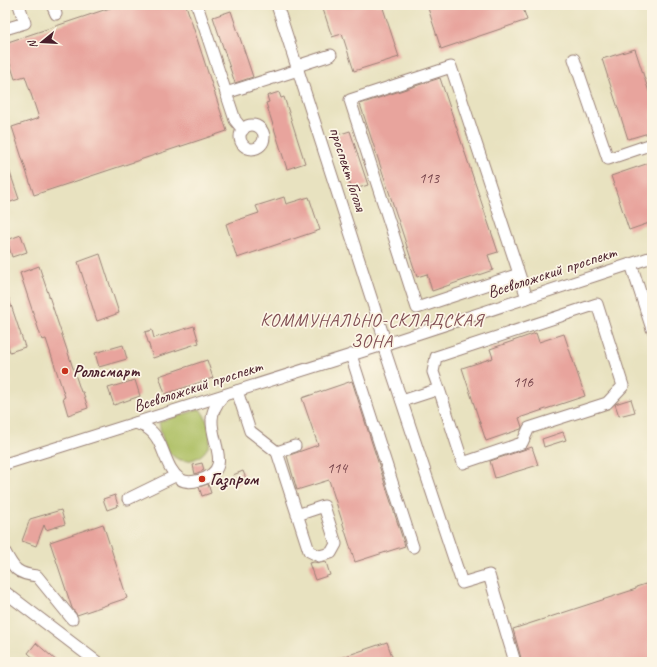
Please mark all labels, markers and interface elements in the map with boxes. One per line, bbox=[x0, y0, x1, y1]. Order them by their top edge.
north arrow bbox=[22, 22, 62, 62]
text: N bbox=[24, 38, 40, 50]
street label: проспект Гоголя bbox=[325, 124, 372, 215]
house number: 113 bbox=[419, 169, 440, 188]
street label: Всеволожский проспект bbox=[485, 241, 620, 303]
district label: КОММУНАЛЬНО-СКЛАДСКАЯ ЗОНА bbox=[260, 309, 486, 352]
street label: Всеволожский проспект bbox=[131, 355, 266, 417]
place label: Роллсмарт bbox=[73, 361, 140, 382]
marker: Роллсмарт bbox=[60, 366, 70, 376]
house number: 116 bbox=[513, 373, 534, 392]
house number: 114 bbox=[327, 459, 348, 478]
place label: Газпром bbox=[210, 469, 260, 491]
marker: Газпром bbox=[197, 474, 207, 484]

